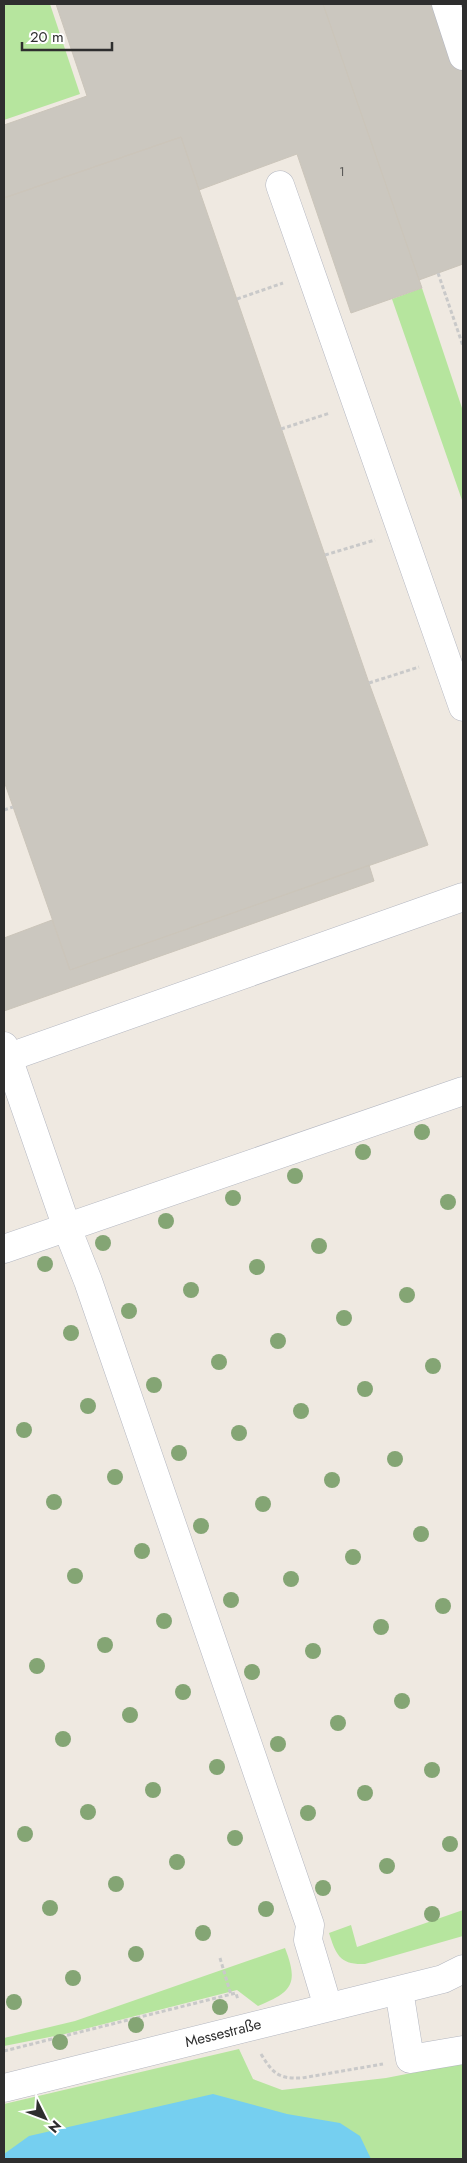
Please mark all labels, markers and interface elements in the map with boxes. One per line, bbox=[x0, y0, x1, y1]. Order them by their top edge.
scale bar bbox=[22, 20, 112, 52]
text: 20 m bbox=[30, 26, 64, 48]
house number: 1 bbox=[339, 163, 345, 181]
street label: Messestraße bbox=[183, 2013, 264, 2053]
north arrow bbox=[20, 2093, 70, 2143]
text: N bbox=[44, 2116, 66, 2138]

